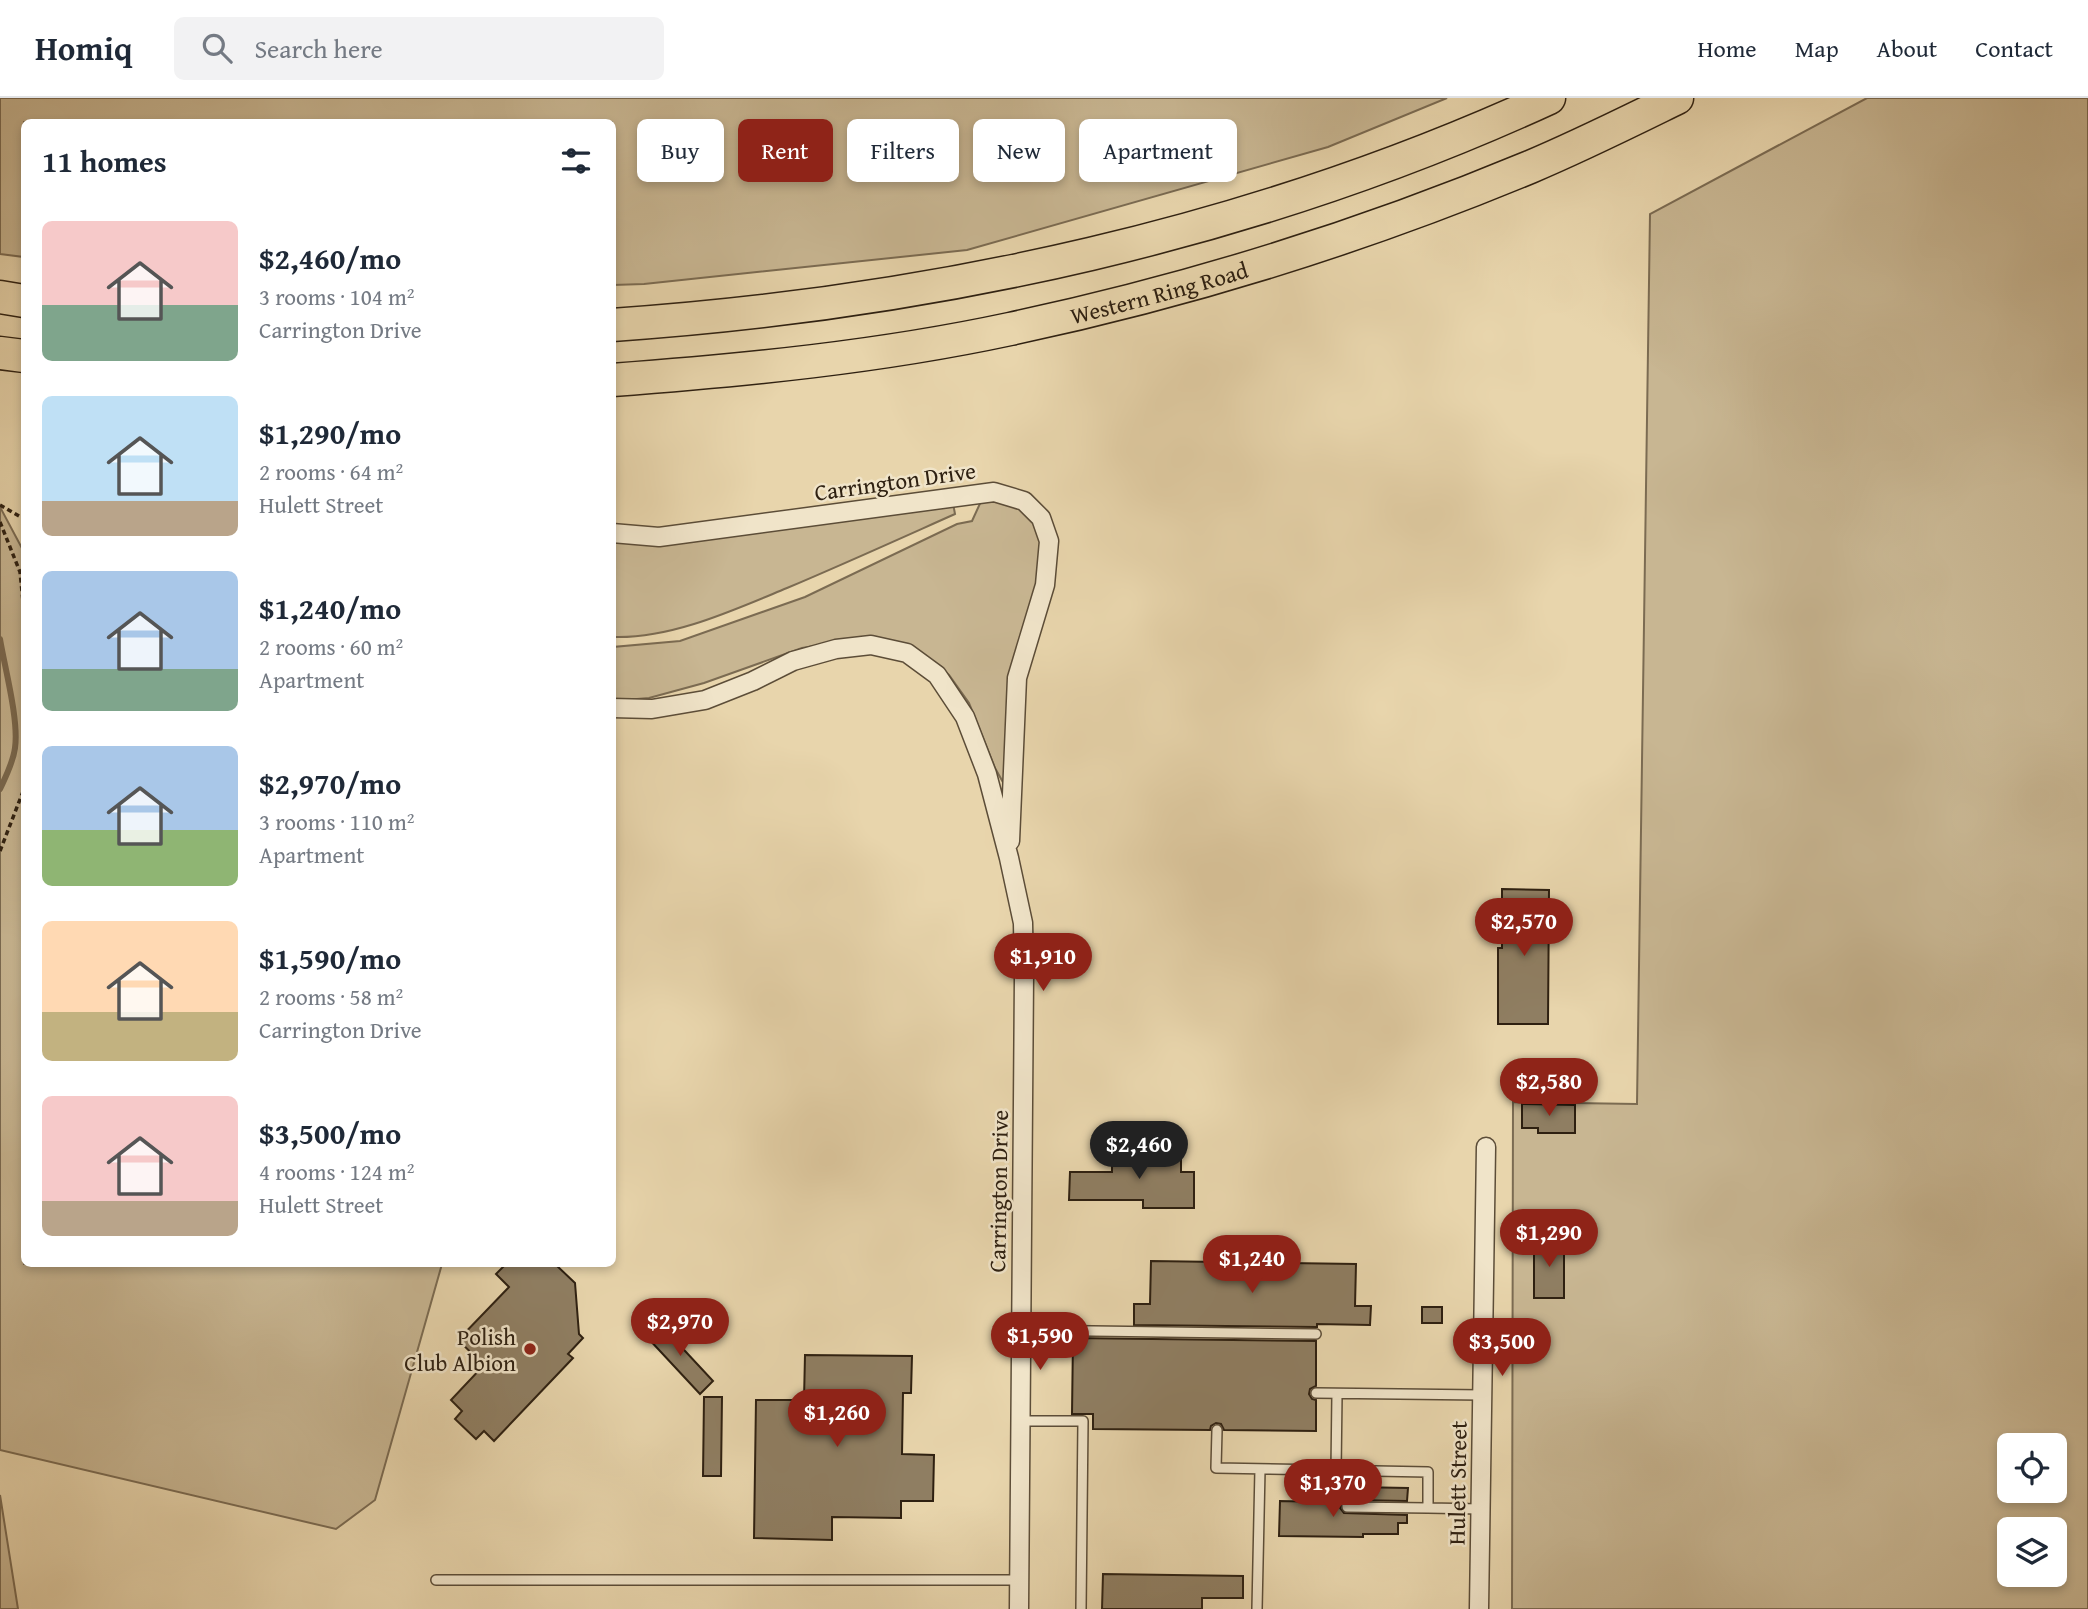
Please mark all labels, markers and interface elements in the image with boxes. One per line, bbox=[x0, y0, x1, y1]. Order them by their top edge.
search box bbox=[174, 17, 664, 80]
text: Homiq bbox=[35, 24, 132, 72]
icon: search bbox=[198, 29, 236, 67]
text: Search here bbox=[254, 29, 383, 68]
text: Home bbox=[1698, 31, 1757, 66]
text: Map bbox=[1795, 31, 1839, 66]
text: About bbox=[1877, 31, 1937, 66]
text: Contact bbox=[1975, 31, 2053, 66]
chip: Buy bbox=[637, 119, 724, 182]
chip: Rent bbox=[738, 119, 833, 182]
chip: Filters bbox=[847, 119, 959, 182]
chip: New bbox=[973, 119, 1065, 182]
chip: Apartment bbox=[1079, 119, 1237, 182]
text: 11 homes bbox=[42, 139, 167, 183]
icon: filters bbox=[557, 142, 595, 180]
text: $2,460/mo bbox=[259, 236, 401, 280]
icon: home bbox=[98, 249, 182, 333]
street label: Western Ring Road bbox=[1067, 252, 1252, 331]
text: 3 rooms · 104 m² bbox=[259, 280, 414, 313]
text: Carrington Drive bbox=[259, 313, 422, 346]
text: $1,290/mo bbox=[259, 411, 401, 455]
icon: home bbox=[98, 424, 182, 508]
street label: Carrington Drive bbox=[812, 453, 978, 509]
text: 2 rooms · 64 m² bbox=[259, 455, 403, 488]
text: Hulett Street bbox=[259, 488, 383, 521]
text: $1,240/mo bbox=[259, 586, 401, 630]
icon: home bbox=[98, 599, 182, 683]
text: 2 rooms · 60 m² bbox=[259, 630, 403, 663]
text: Apartment bbox=[259, 663, 364, 696]
text: $2,970/mo bbox=[259, 761, 401, 805]
icon: home bbox=[98, 774, 182, 858]
text: 3 rooms · 110 m² bbox=[259, 805, 414, 838]
text: Apartment bbox=[259, 838, 364, 871]
pin: $2,570 bbox=[1467, 898, 1581, 958]
text: $2,570 bbox=[1491, 904, 1557, 937]
pin: $1,910 bbox=[986, 934, 1100, 993]
text: $1,590/mo bbox=[259, 936, 401, 980]
text: $1,910 bbox=[1010, 939, 1076, 972]
icon: home bbox=[98, 949, 182, 1033]
text: 2 rooms · 58 m² bbox=[259, 980, 403, 1013]
text: Carrington Drive bbox=[259, 1013, 422, 1046]
pin: $2,580 bbox=[1492, 1058, 1606, 1118]
text: $2,580 bbox=[1516, 1064, 1582, 1097]
street label: Carrington Drive bbox=[980, 1109, 1016, 1273]
text: $3,500/mo bbox=[259, 1111, 401, 1155]
pin: $2,460 bbox=[1082, 1122, 1196, 1181]
icon: home bbox=[98, 1124, 182, 1208]
text: $2,460 bbox=[1106, 1127, 1172, 1160]
text: 4 rooms · 124 m² bbox=[259, 1155, 414, 1188]
text: Hulett Street bbox=[259, 1188, 383, 1221]
pin: $1,290 bbox=[1492, 1210, 1606, 1269]
text: $1,290 bbox=[1516, 1215, 1582, 1248]
pin: $1,240 bbox=[1195, 1236, 1309, 1295]
text: $1,240 bbox=[1219, 1241, 1285, 1274]
pin: $2,970 bbox=[623, 1298, 737, 1358]
text: $2,970 bbox=[647, 1304, 713, 1337]
pin: $1,590 bbox=[983, 1312, 1097, 1372]
text: $1,590 bbox=[1007, 1318, 1073, 1351]
pin: $3,500 bbox=[1445, 1318, 1559, 1378]
place label: Polish Club Albion bbox=[404, 1320, 516, 1379]
text: $3,500 bbox=[1469, 1324, 1535, 1357]
marker: Polish Club Albion bbox=[522, 1341, 538, 1357]
pin: $1,260 bbox=[780, 1390, 894, 1449]
text: $1,260 bbox=[804, 1395, 870, 1428]
street label: Hulett Street bbox=[1439, 1420, 1475, 1546]
map controls bbox=[1997, 1433, 2067, 1587]
button: locate bbox=[1997, 1433, 2067, 1503]
pin: $1,370 bbox=[1276, 1460, 1390, 1519]
text: $1,370 bbox=[1300, 1465, 1366, 1498]
button: layers bbox=[1997, 1517, 2067, 1587]

